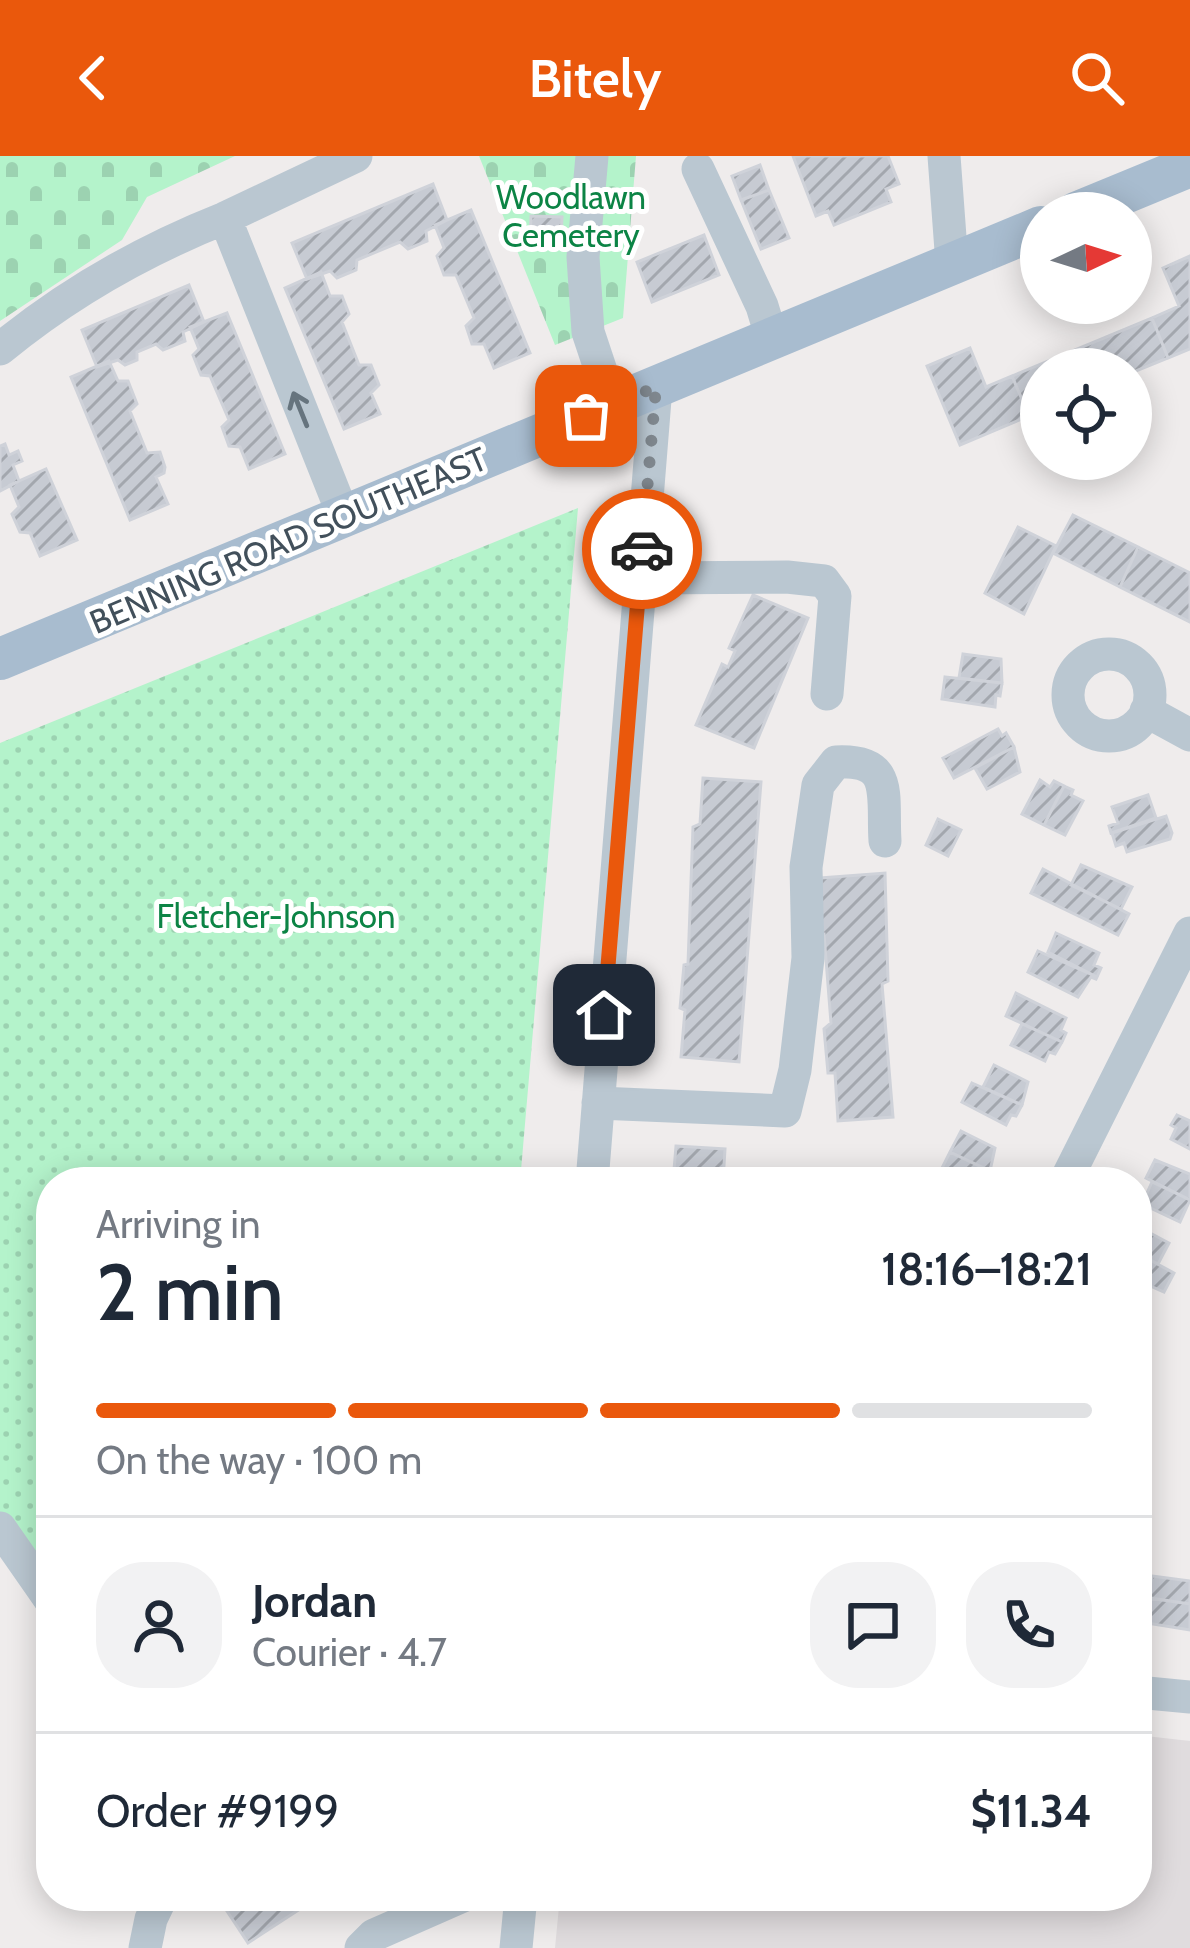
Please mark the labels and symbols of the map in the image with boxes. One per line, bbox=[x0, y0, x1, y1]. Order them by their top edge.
park label: Woodlawn Cemetery bbox=[496, 177, 646, 255]
north arrow bbox=[1020, 192, 1152, 324]
pin bbox=[535, 365, 637, 467]
one-way arrow bbox=[288, 392, 309, 429]
street label: BENNING ROAD SOUTHEAST bbox=[84, 438, 493, 642]
courier bbox=[582, 489, 702, 609]
park label: Fletcher-Johnson bbox=[157, 896, 395, 936]
pin bbox=[553, 964, 655, 1066]

